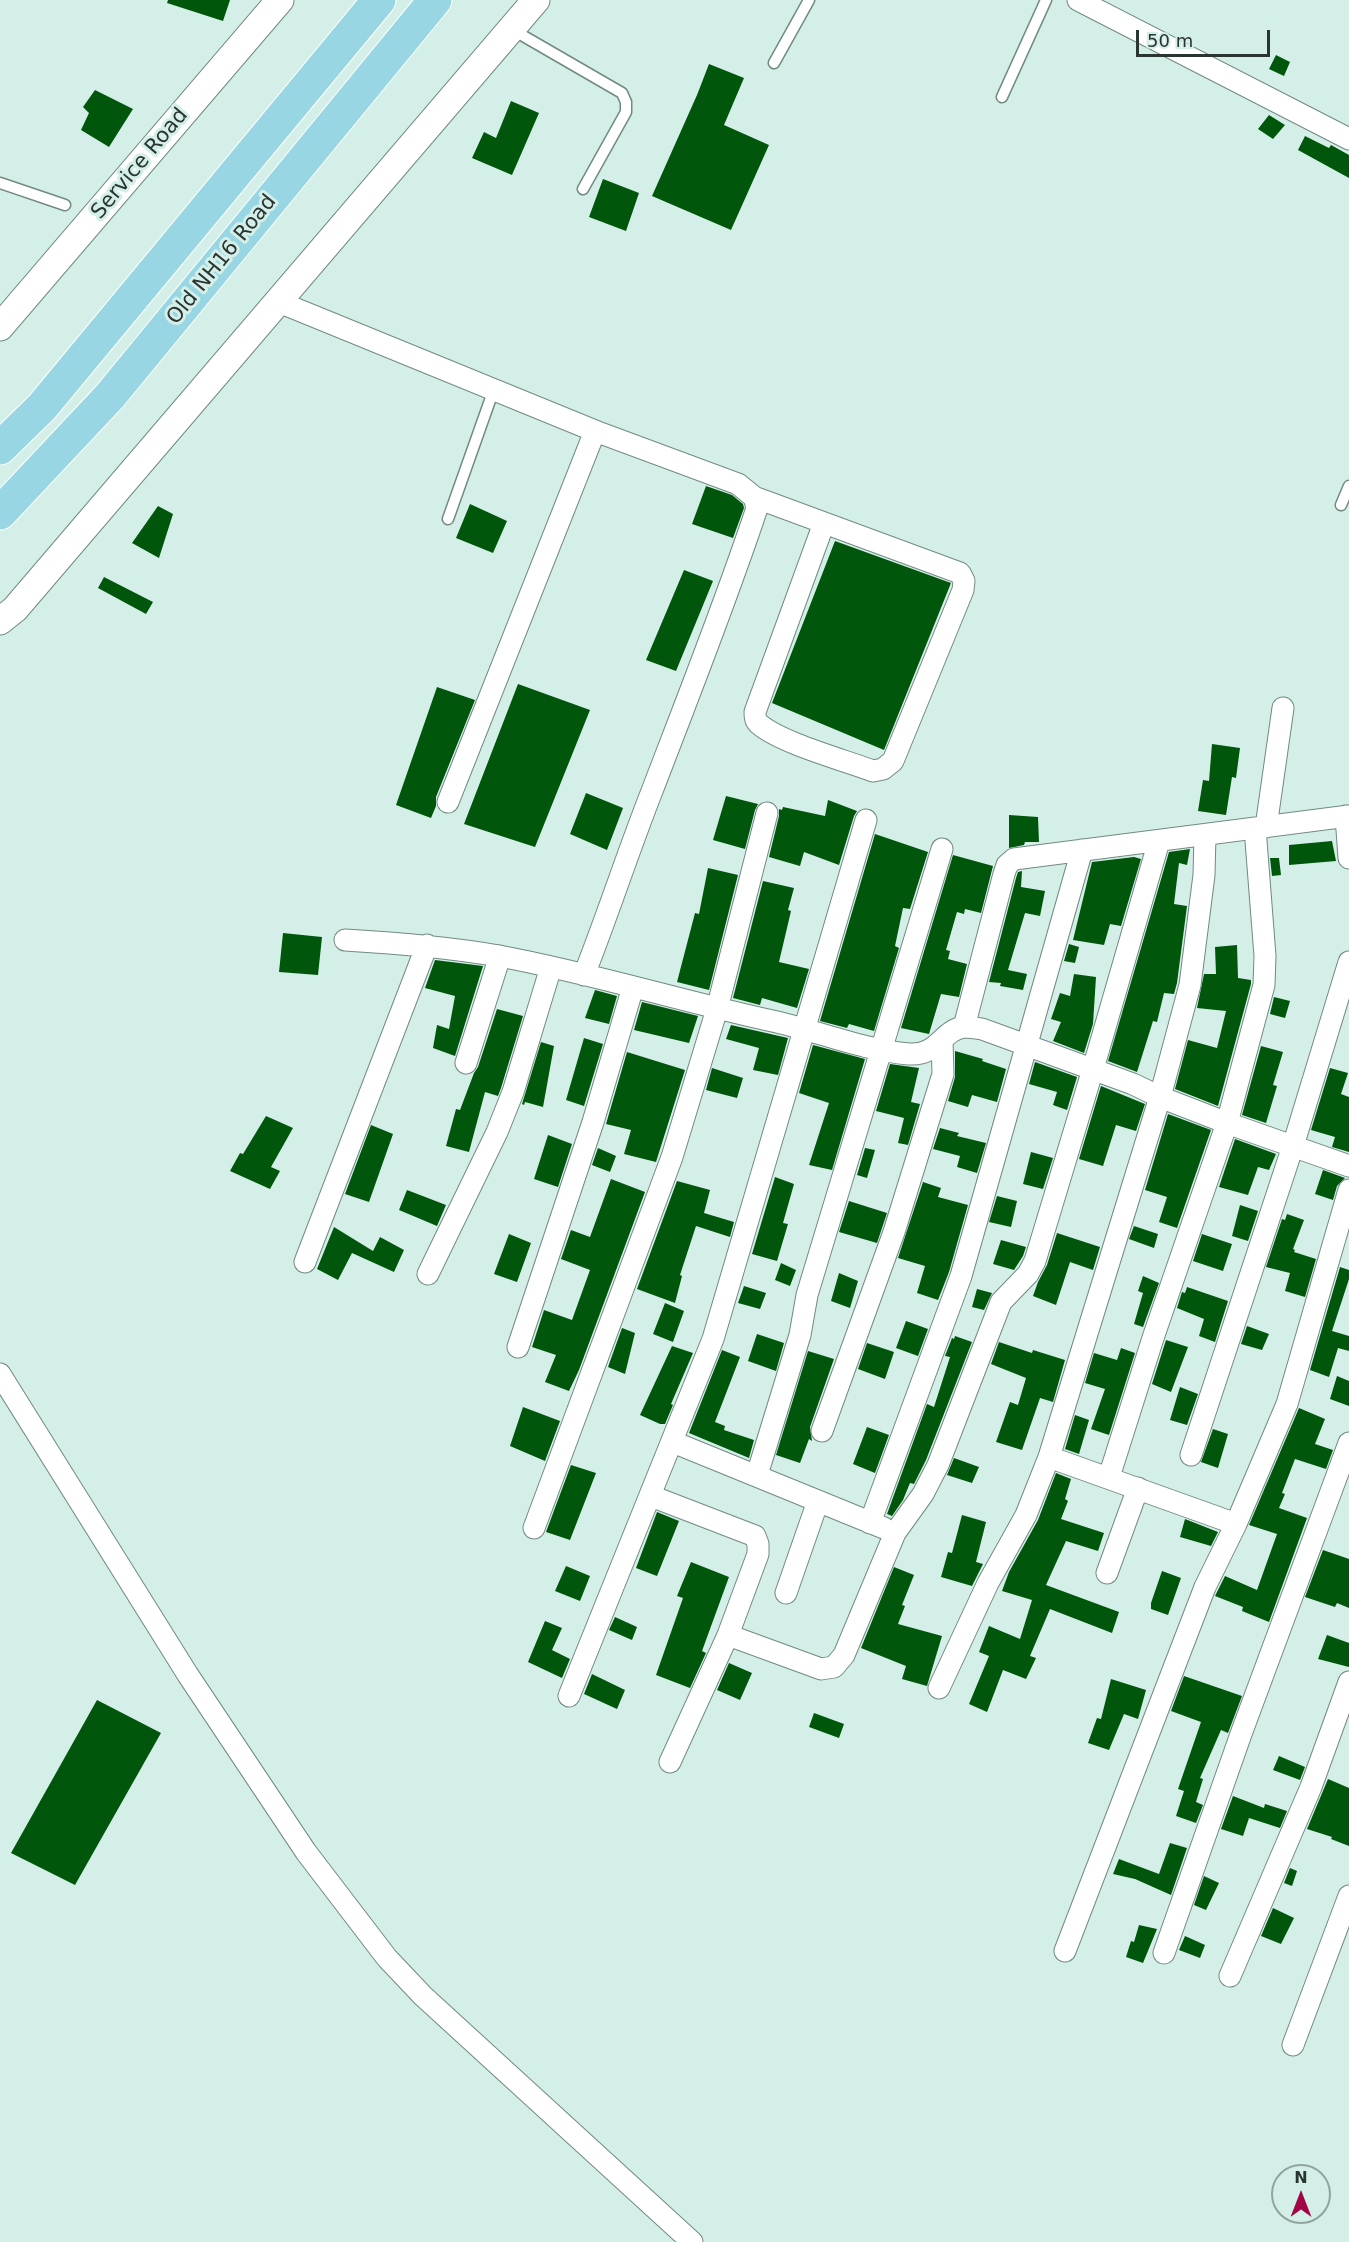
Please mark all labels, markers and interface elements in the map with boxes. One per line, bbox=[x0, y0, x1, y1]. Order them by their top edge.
scale bar bbox=[1139, 18, 1272, 56]
text: 50 m bbox=[1147, 30, 1193, 51]
street label: Service Road bbox=[86, 103, 194, 225]
street label: Old NH16 Road bbox=[162, 190, 282, 330]
north arrow bbox=[1271, 2164, 1331, 2224]
text: N bbox=[1294, 2168, 1308, 2187]

